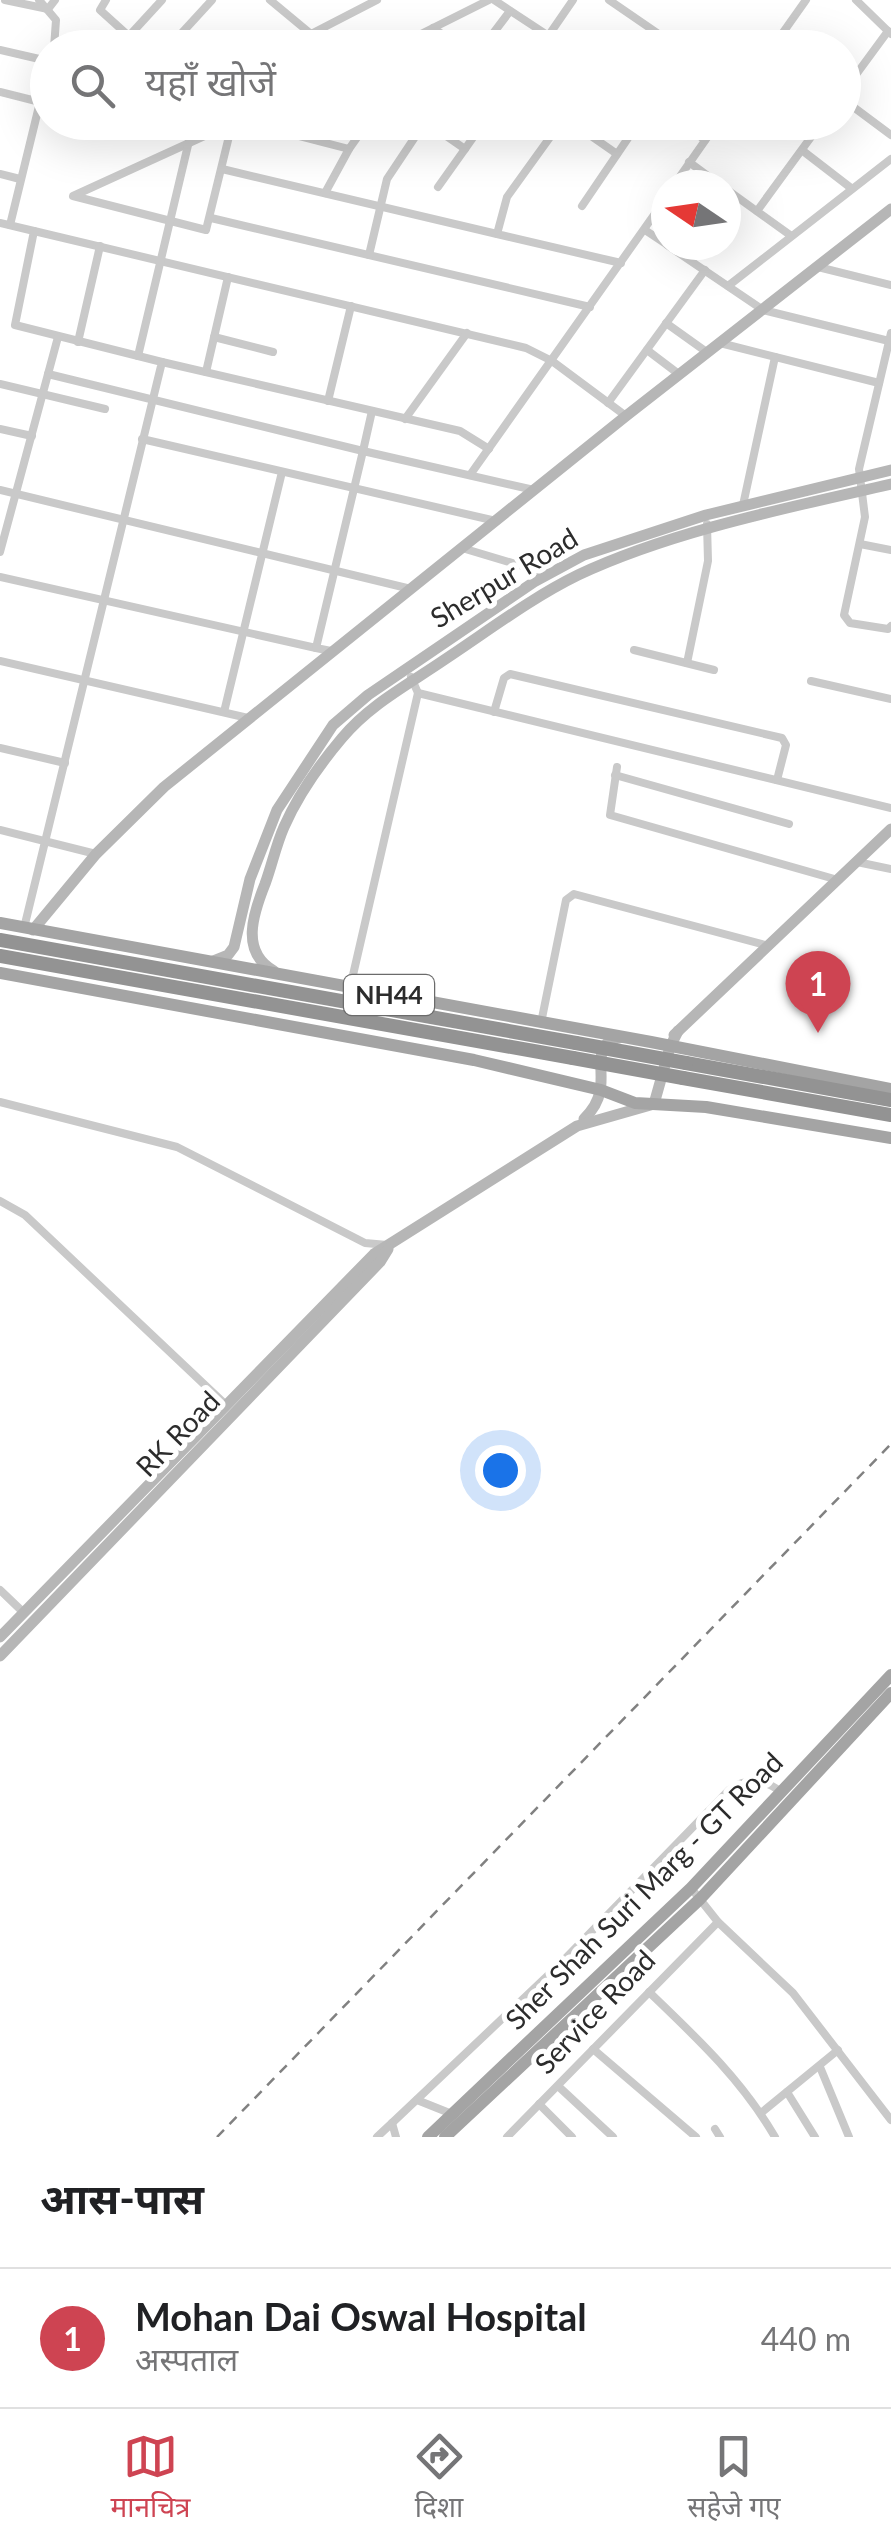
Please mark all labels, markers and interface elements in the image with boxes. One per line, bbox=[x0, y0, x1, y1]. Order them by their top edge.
search box bbox=[30, 30, 861, 140]
icon: search bbox=[65, 58, 120, 113]
text: यहाँ खोजें bbox=[145, 58, 276, 104]
north arrow bbox=[651, 170, 741, 260]
street label: Sherpur Road bbox=[424, 520, 583, 634]
pin: 1 bbox=[786, 950, 850, 1033]
road number: NH44 bbox=[344, 975, 434, 1015]
street label: RK Road bbox=[128, 1384, 226, 1483]
your location bbox=[475, 1445, 526, 1496]
street label: Sher Shah Suri Marg - GT Road bbox=[498, 1745, 789, 2036]
street label: Service Road bbox=[527, 1943, 662, 2080]
text: आस-पास bbox=[40, 2173, 204, 2223]
text: Mohan Dai Oswal Hospital bbox=[135, 2293, 587, 2339]
text: 1 bbox=[63, 2319, 82, 2358]
text: 440 m bbox=[761, 2319, 851, 2358]
text: अस्पताल bbox=[135, 2339, 238, 2378]
tab: मानचित्र bbox=[110, 2429, 191, 2528]
tab: दिशा bbox=[412, 2429, 467, 2528]
tab: सहेजे गए bbox=[687, 2429, 780, 2528]

